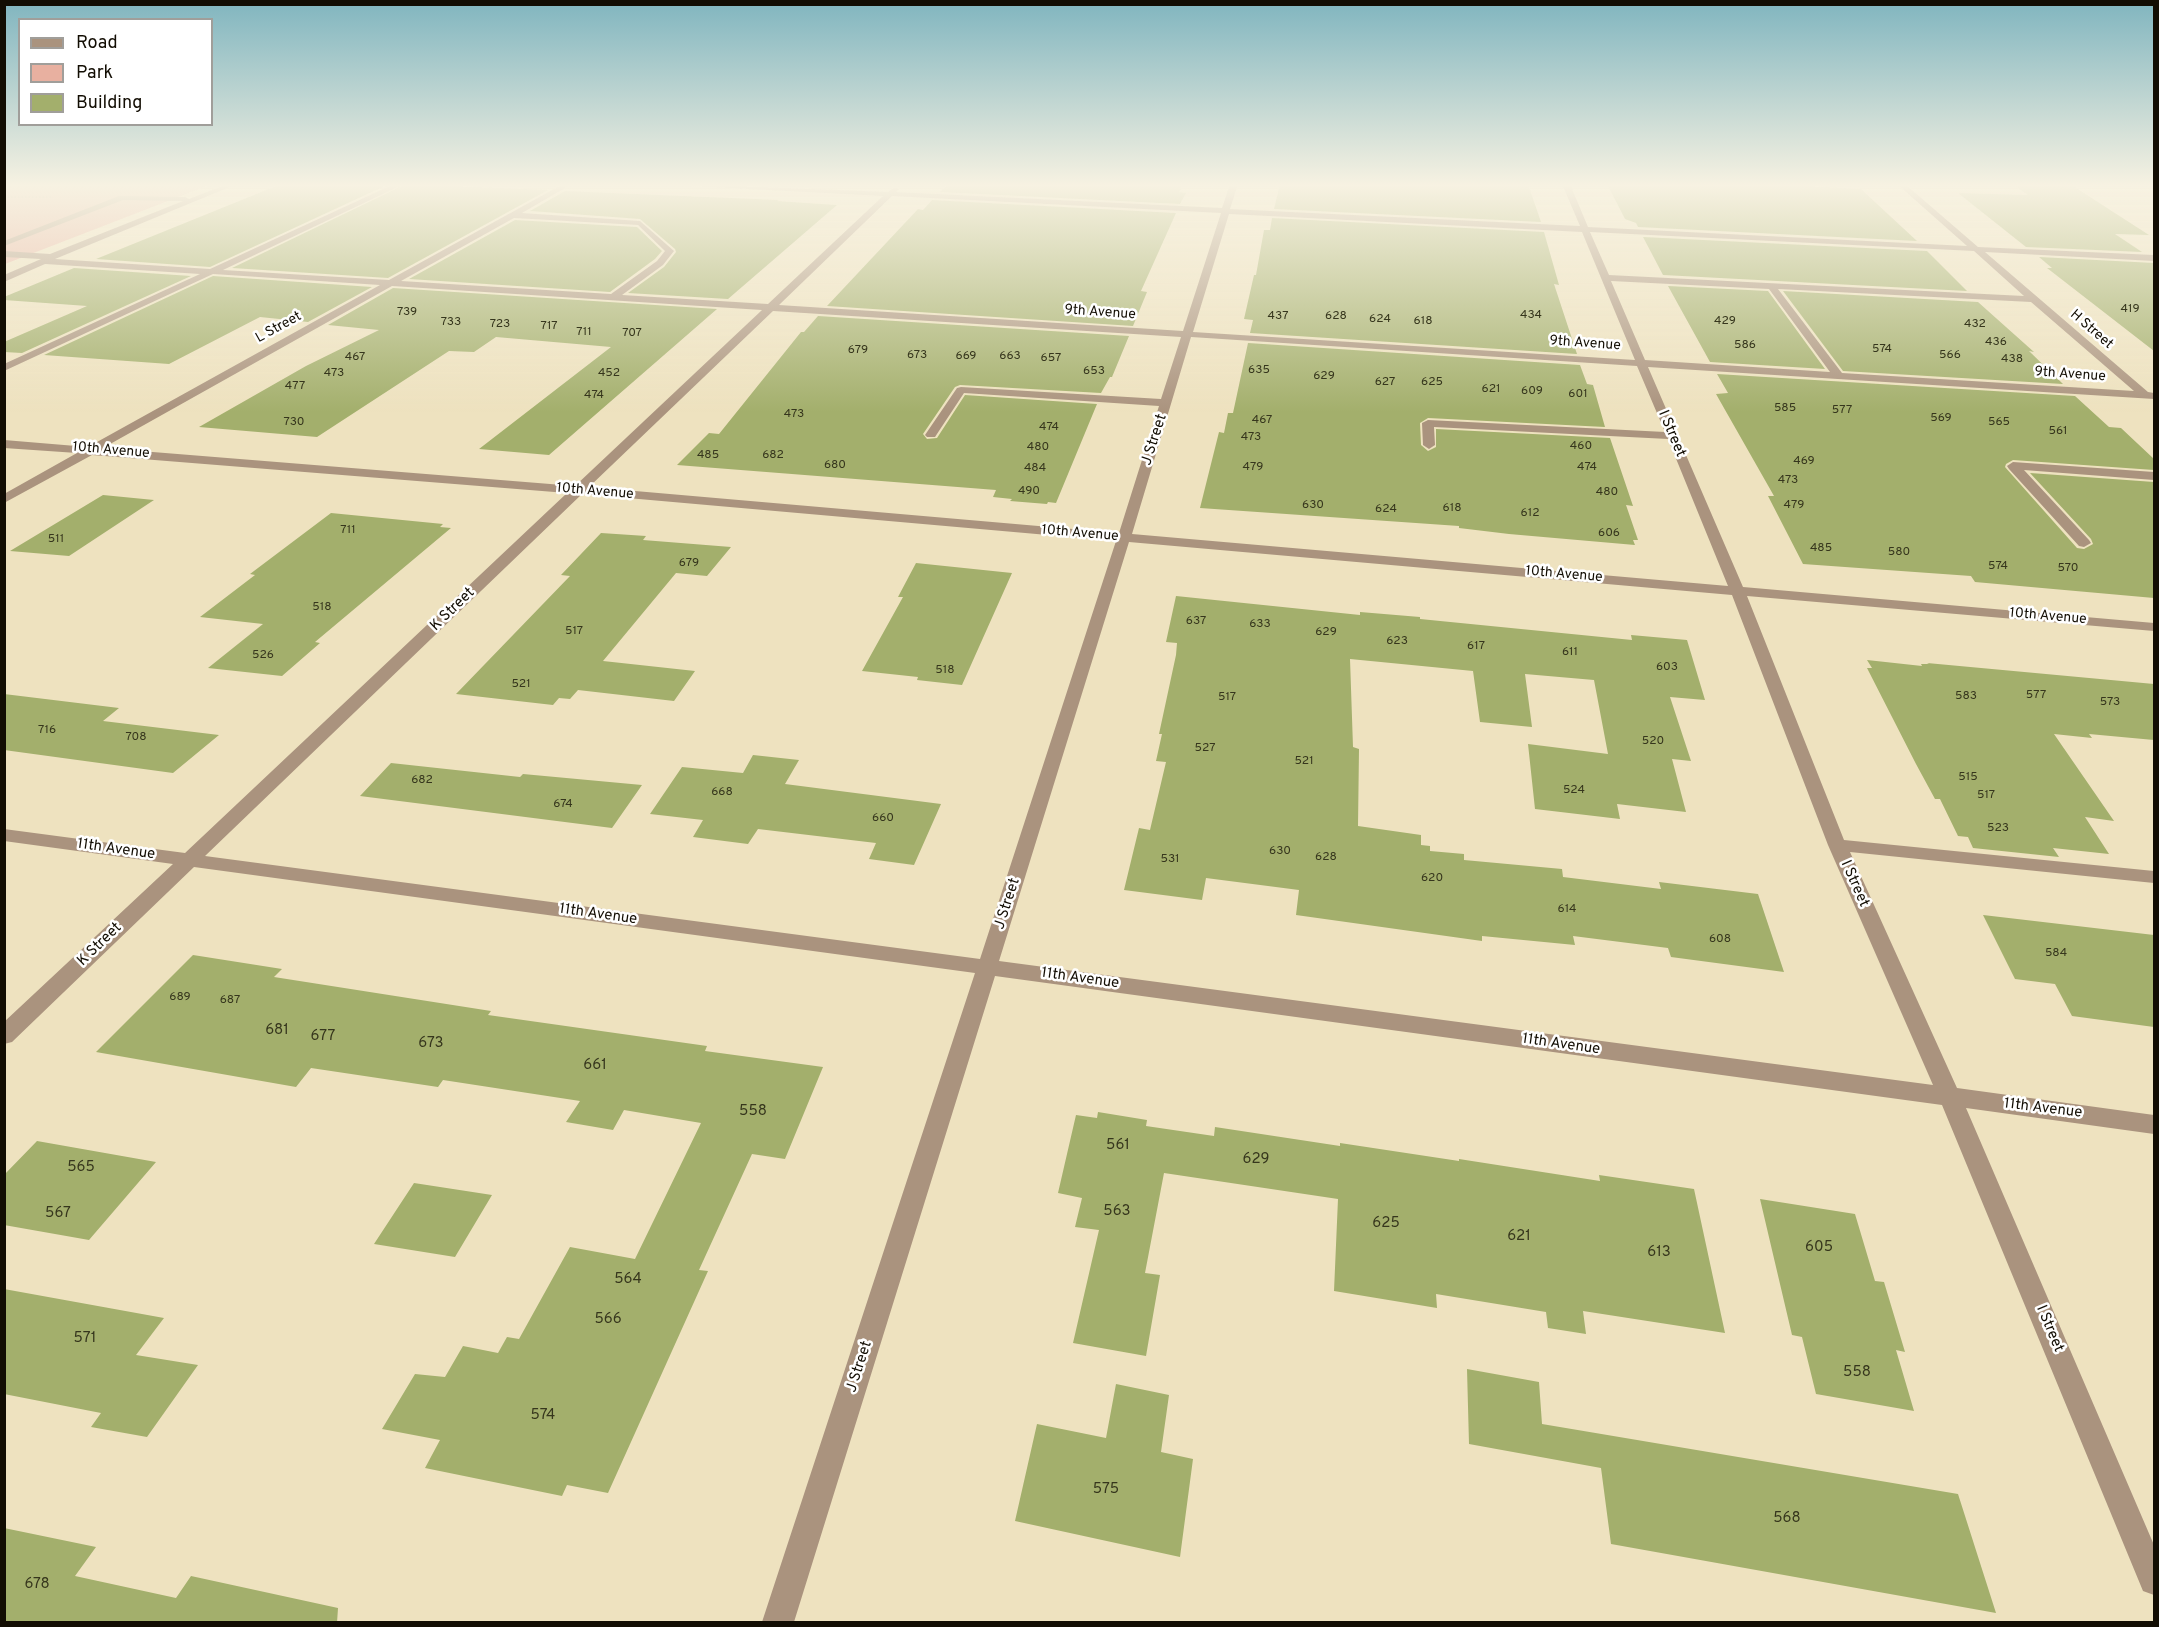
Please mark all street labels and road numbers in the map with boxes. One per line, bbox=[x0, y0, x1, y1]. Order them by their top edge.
street label: 9th Avenue bbox=[1064, 302, 1136, 324]
street label: H Street bbox=[2066, 307, 2116, 353]
street label: L Street bbox=[253, 309, 305, 347]
street label: 9th Avenue bbox=[1549, 333, 1621, 355]
street label: 9th Avenue bbox=[2034, 364, 2106, 386]
street label: I Street bbox=[1653, 408, 1689, 460]
street label: J Street bbox=[1138, 412, 1172, 468]
street label: 10th Avenue bbox=[72, 439, 150, 463]
street label: 10th Avenue bbox=[556, 480, 634, 504]
street label: 10th Avenue bbox=[1041, 522, 1119, 546]
street label: 10th Avenue bbox=[1525, 563, 1603, 587]
street label: K Street bbox=[427, 585, 479, 635]
street label: 10th Avenue bbox=[2009, 605, 2087, 629]
street label: 11th Avenue bbox=[76, 836, 156, 864]
street label: I Street bbox=[1836, 858, 1872, 910]
street label: J Street bbox=[991, 876, 1025, 932]
street label: 11th Avenue bbox=[558, 901, 638, 929]
street label: K Street bbox=[74, 920, 126, 970]
street label: 11th Avenue bbox=[1040, 965, 1120, 993]
street label: 11th Avenue bbox=[1521, 1031, 1601, 1059]
street label: 11th Avenue bbox=[2003, 1095, 2083, 1123]
street label: I Street bbox=[2031, 1303, 2067, 1355]
street label: J Street bbox=[843, 1339, 877, 1395]

